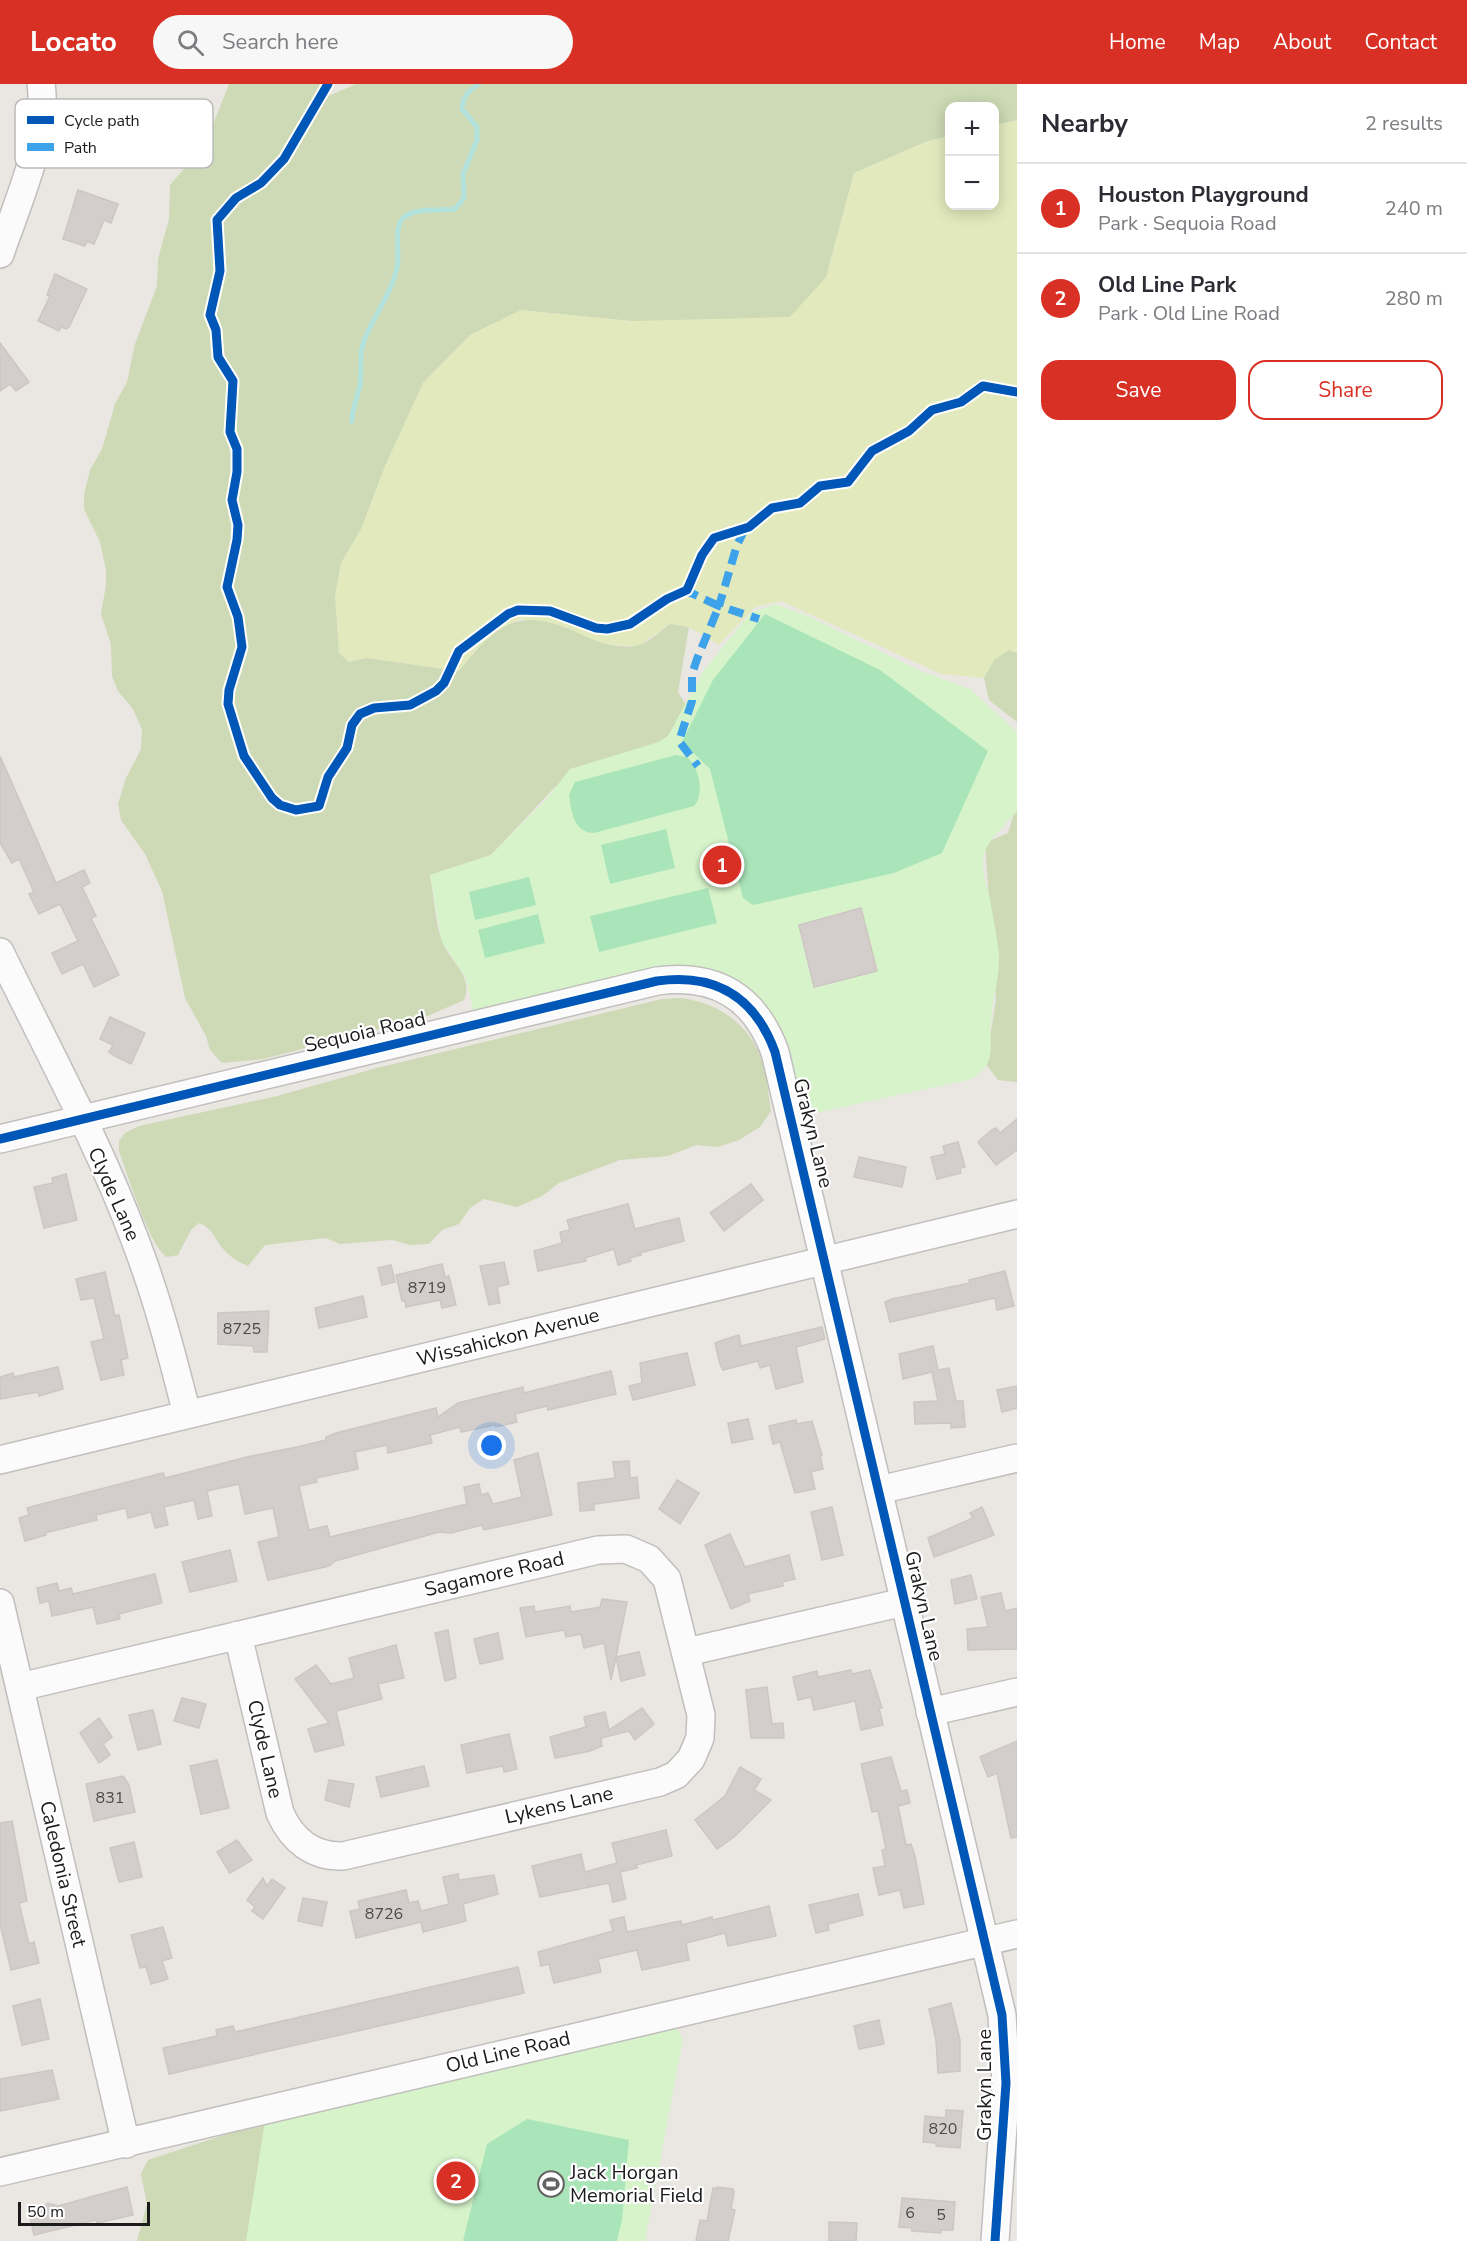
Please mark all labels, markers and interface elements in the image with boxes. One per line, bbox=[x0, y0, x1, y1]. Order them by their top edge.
search box bbox=[153, 15, 573, 69]
text: Locato bbox=[30, 23, 117, 61]
icon: search bbox=[174, 26, 207, 59]
text: Search here bbox=[222, 27, 339, 57]
text: Home bbox=[1109, 28, 1166, 56]
text: Map bbox=[1199, 28, 1240, 56]
text: About bbox=[1273, 28, 1331, 56]
text: Contact bbox=[1364, 28, 1437, 56]
legend bbox=[15, 99, 213, 168]
map controls bbox=[945, 102, 999, 210]
button: + bbox=[945, 102, 999, 156]
text: Nearby bbox=[1041, 106, 1128, 141]
text: Cycle path bbox=[64, 110, 140, 132]
text: 2 results bbox=[1365, 110, 1443, 137]
text: Path bbox=[64, 137, 97, 159]
button: − bbox=[945, 156, 999, 210]
text: Houston Playground bbox=[1098, 180, 1309, 210]
text: 1 bbox=[1055, 195, 1067, 222]
text: 240 m bbox=[1385, 195, 1443, 222]
text: Park · Sequoia Road bbox=[1098, 210, 1277, 237]
text: Old Line Park bbox=[1098, 270, 1236, 300]
text: 2 bbox=[1055, 285, 1067, 312]
text: 280 m bbox=[1385, 285, 1443, 312]
text: Park · Old Line Road bbox=[1098, 300, 1280, 327]
button: Save bbox=[1041, 360, 1236, 420]
button: Share bbox=[1248, 360, 1443, 420]
pin: 1 bbox=[702, 842, 742, 888]
street label: Sequoia Road bbox=[302, 1005, 428, 1059]
street label: Grakyn Lane bbox=[786, 1075, 840, 1191]
street label: Clyde Lane bbox=[81, 1143, 147, 1245]
house number: 8719 bbox=[408, 1277, 446, 1299]
street label: Wissahickon Avenue bbox=[414, 1301, 602, 1373]
house number: 8725 bbox=[223, 1318, 261, 1340]
your location bbox=[477, 1431, 506, 1460]
street label: Sagamore Road bbox=[421, 1545, 567, 1603]
street label: Grakyn Lane bbox=[898, 1548, 950, 1664]
street label: Clyde Lane bbox=[241, 1697, 289, 1801]
street label: Lykens Lane bbox=[502, 1779, 616, 1831]
house number: 831 bbox=[96, 1787, 124, 1809]
street label: Caledonia Street bbox=[33, 1798, 93, 1951]
house number: 8726 bbox=[365, 1903, 403, 1925]
street label: Old Line Road bbox=[443, 2025, 573, 2079]
street label: Grakyn Lane bbox=[971, 2029, 998, 2141]
house number: 820 bbox=[929, 2118, 957, 2140]
pin: 2 bbox=[436, 2158, 476, 2204]
place label: Jack Horgan Memorial Field bbox=[569, 2159, 703, 2209]
sports icon: Jack Horgan Memorial Field bbox=[536, 2169, 566, 2199]
scale bar bbox=[18, 2199, 150, 2226]
text: 50 m bbox=[27, 2201, 64, 2223]
house number: 6 bbox=[905, 2202, 915, 2224]
house number: 5 bbox=[936, 2204, 946, 2226]

